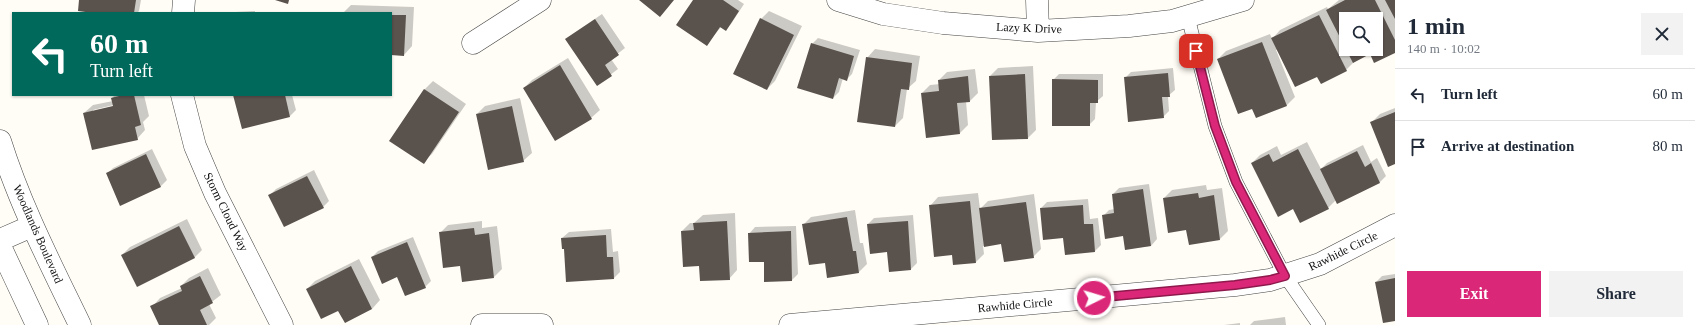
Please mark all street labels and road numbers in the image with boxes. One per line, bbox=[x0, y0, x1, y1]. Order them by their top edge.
street label: Lazy K Drive bbox=[996, 20, 1062, 36]
street label: Storm Cloud Way bbox=[201, 170, 251, 254]
street label: Woodlands Boulevard bbox=[10, 182, 66, 286]
street label: Rawhide Circle bbox=[1306, 228, 1380, 274]
street label: Rawhide Circle bbox=[977, 295, 1053, 315]

